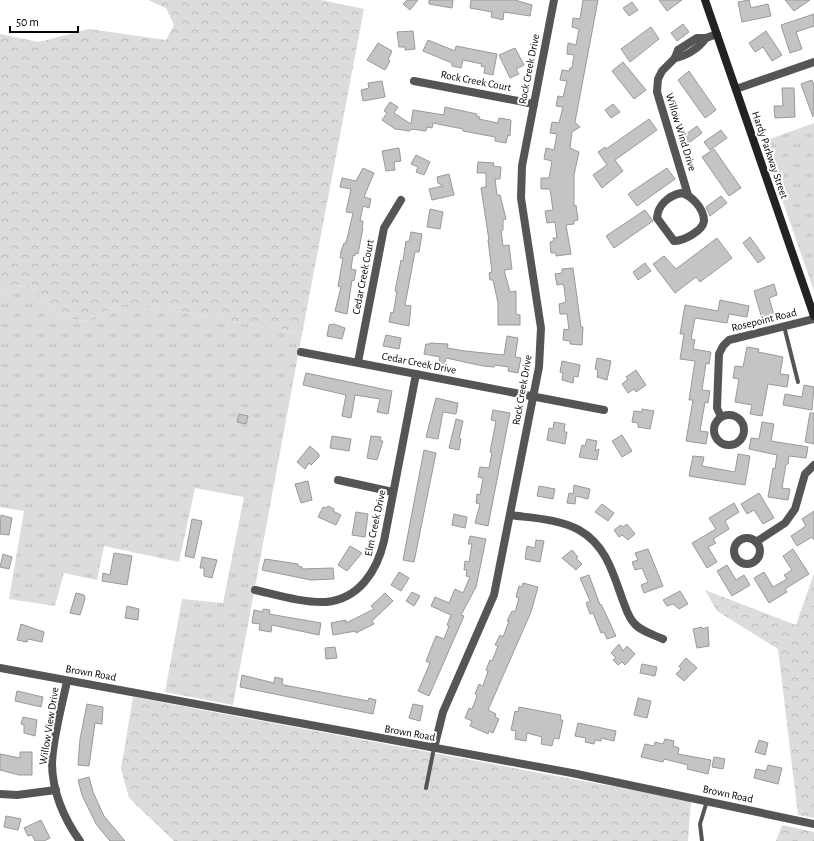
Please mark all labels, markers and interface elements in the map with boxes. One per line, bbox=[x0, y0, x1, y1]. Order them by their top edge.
scale bar bbox=[10, 8, 78, 34]
text: 50 m bbox=[16, 16, 39, 28]
street label: Rock Creek Drive bbox=[517, 33, 541, 105]
street label: Rock Creek Court bbox=[440, 69, 513, 93]
street label: Willow Wind Drive bbox=[664, 92, 698, 172]
street label: Hardy Parkway Street bbox=[750, 110, 790, 201]
street label: Cedar Creek Court bbox=[350, 238, 376, 315]
street label: Rosepoint Road bbox=[730, 307, 798, 333]
street label: Cedar Creek Drive bbox=[381, 350, 457, 376]
street label: Rock Creek Drive bbox=[510, 354, 534, 426]
street label: Elm Creek Drive bbox=[363, 489, 387, 557]
street label: Brown Road bbox=[65, 663, 118, 683]
street label: Willow View Drive bbox=[37, 686, 61, 766]
street label: Brown Road bbox=[384, 723, 437, 743]
street label: Brown Road bbox=[702, 783, 755, 805]

